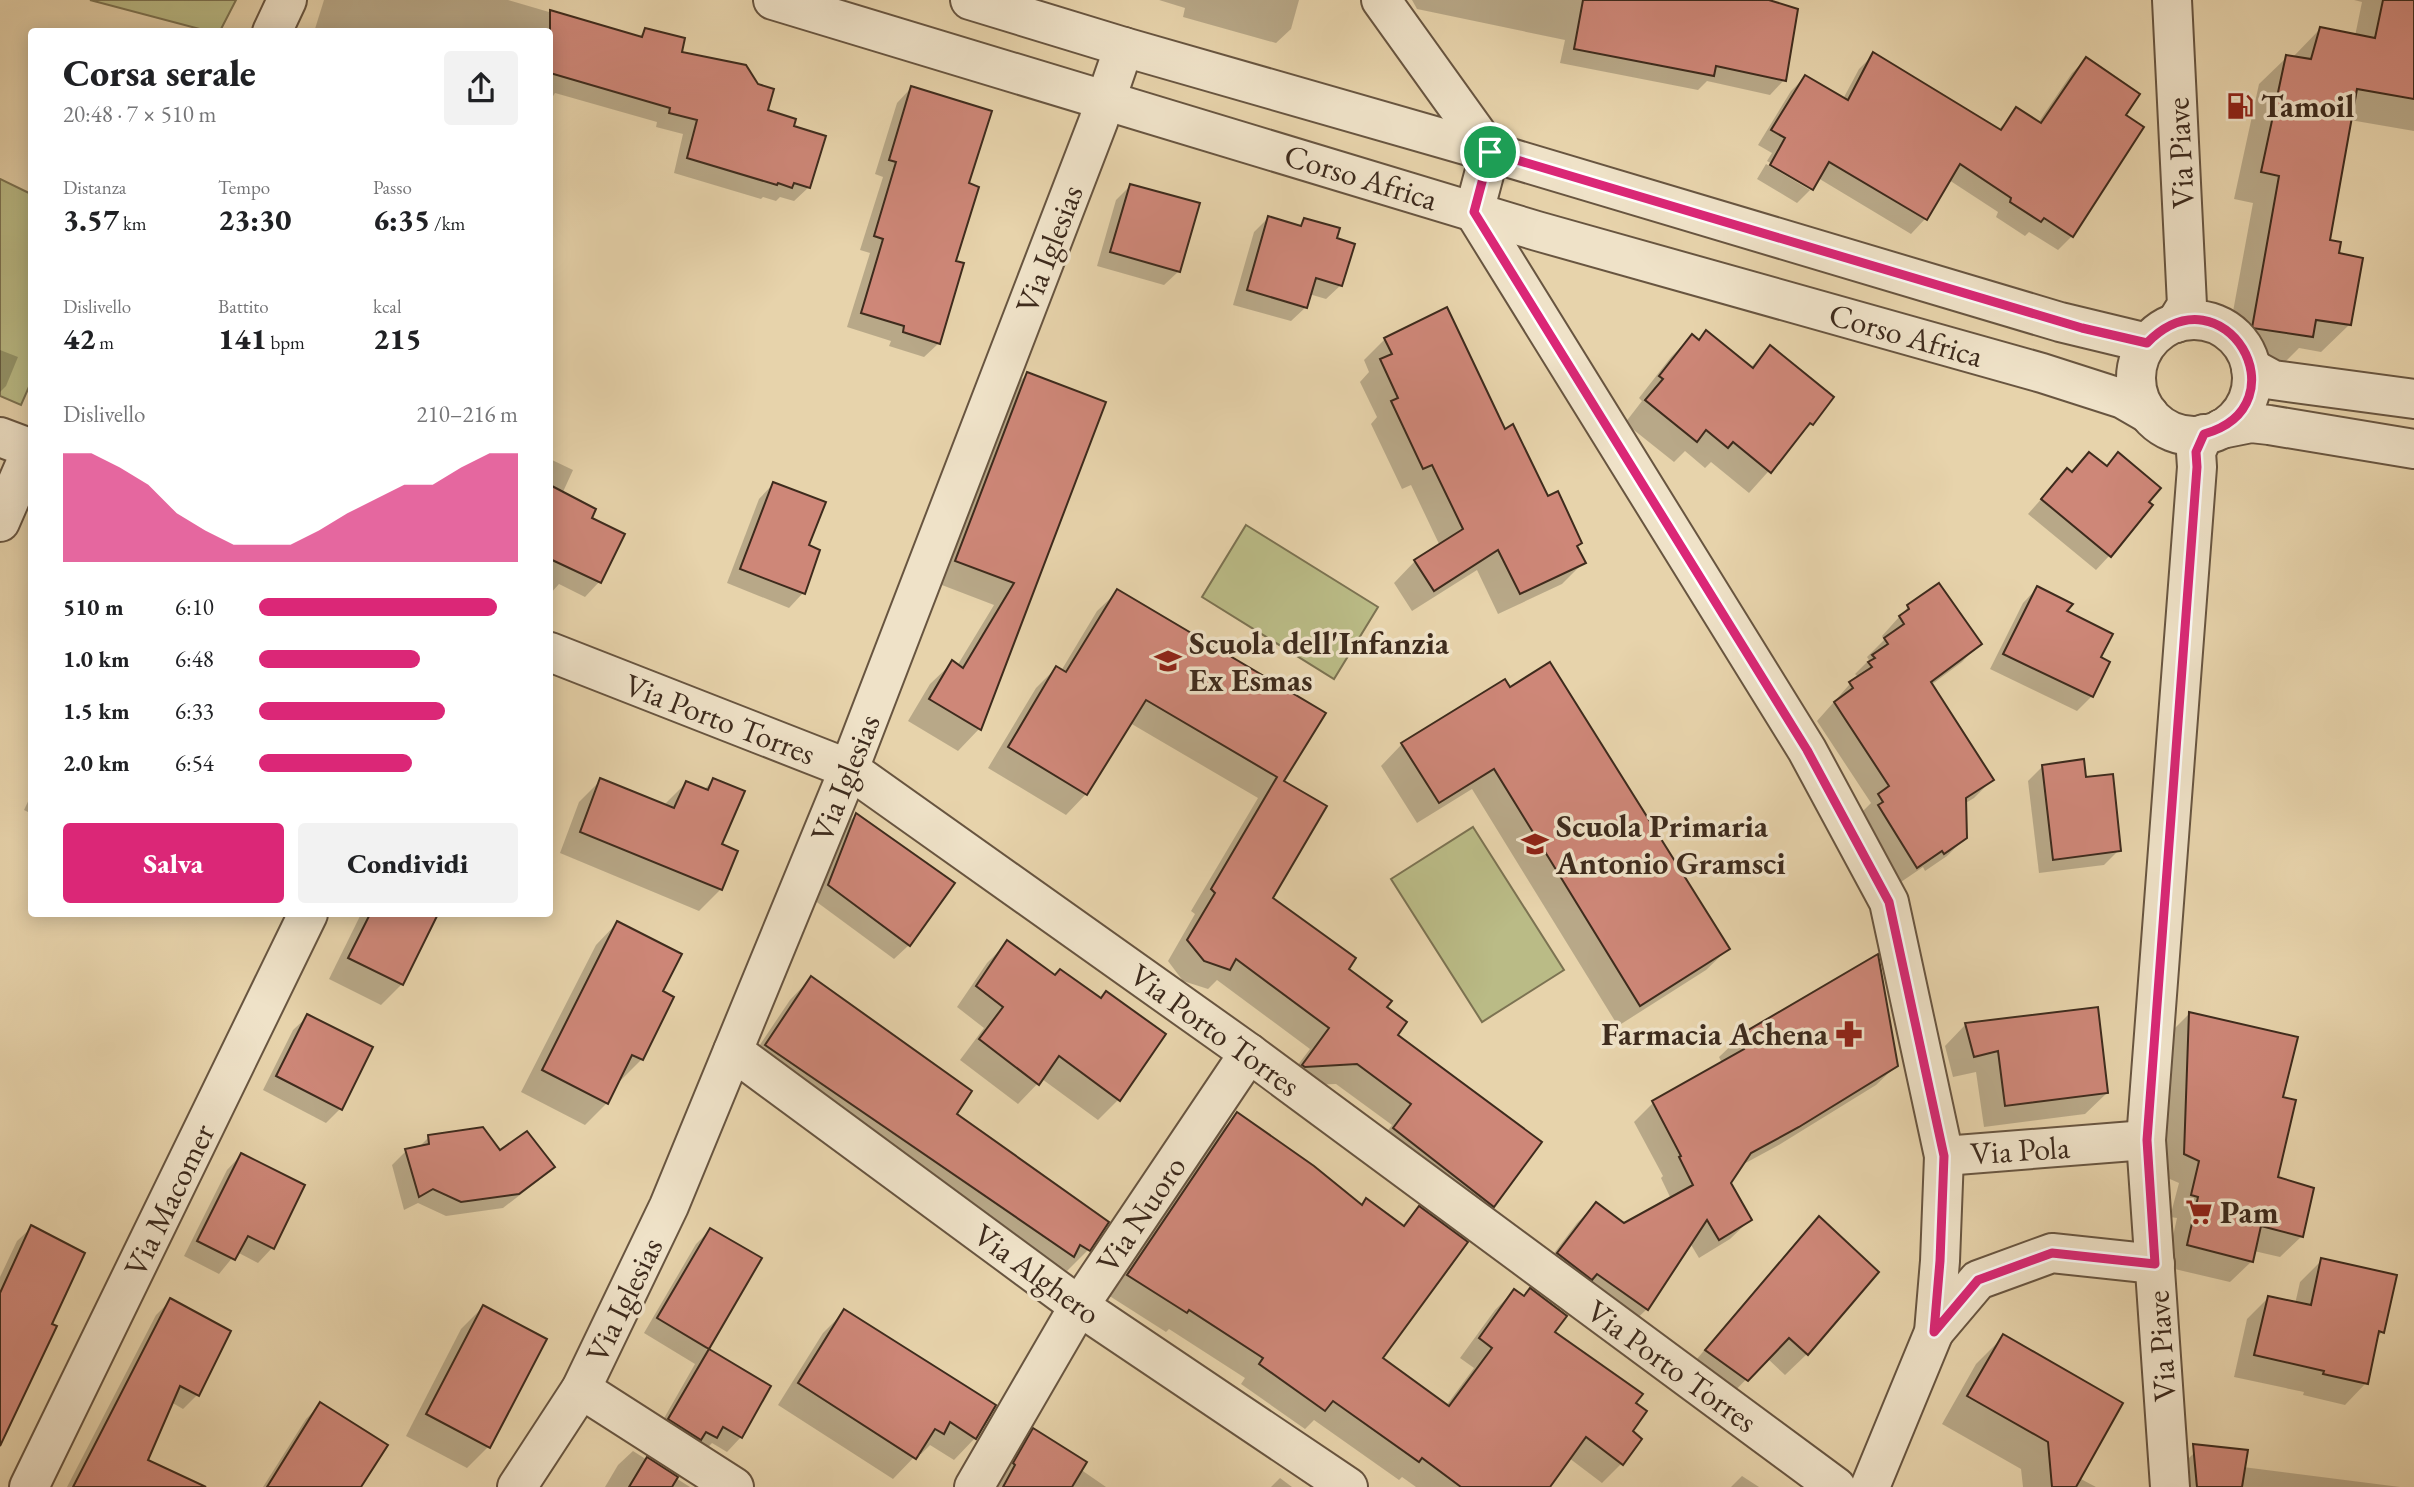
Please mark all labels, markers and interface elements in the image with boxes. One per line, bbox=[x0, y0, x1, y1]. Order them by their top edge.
text: Corsa serale bbox=[63, 48, 256, 97]
button: share bbox=[444, 51, 518, 125]
place label: Tamoil bbox=[2261, 85, 2354, 127]
fuel station icon: Tamoil bbox=[2225, 91, 2255, 121]
street label: Via Piave bbox=[2156, 96, 2204, 210]
text: 20:48 · 7 × 510 m bbox=[63, 99, 216, 129]
pin bbox=[1460, 122, 1520, 182]
icon: arrive bbox=[1471, 133, 1509, 171]
street label: Corso Africa bbox=[1279, 134, 1443, 220]
text: Distanza bbox=[63, 175, 126, 200]
text: Tempo bbox=[218, 175, 270, 200]
text: Passo bbox=[373, 175, 412, 200]
street label: Via Iglesias bbox=[1005, 179, 1093, 319]
text: 3.57 bbox=[63, 200, 119, 239]
text: 23:30 bbox=[218, 200, 291, 239]
text: 6:35 bbox=[373, 200, 430, 239]
text: km bbox=[119, 211, 147, 236]
text: /km bbox=[430, 211, 465, 236]
street label: Corso Africa bbox=[1824, 293, 1988, 377]
text: Dislivello bbox=[63, 294, 131, 319]
text: Battito bbox=[218, 294, 269, 319]
text: kcal bbox=[373, 294, 402, 319]
text: 42 bbox=[63, 319, 95, 358]
text: 141 bbox=[218, 319, 267, 358]
text: 215 bbox=[373, 319, 422, 358]
text: m bbox=[95, 330, 114, 355]
text: bpm bbox=[267, 330, 305, 355]
text: Dislivello bbox=[63, 399, 145, 429]
text: 210–216 m bbox=[417, 399, 518, 429]
text: 510 m bbox=[63, 592, 124, 622]
text: 6:10 bbox=[175, 592, 214, 622]
place label: Scuola dell'Infanzia Ex Esmas bbox=[1189, 622, 1450, 701]
text: 1.0 km bbox=[63, 644, 130, 674]
text: 6:48 bbox=[175, 644, 214, 674]
school or university icon: Scuola dell'Infanzia Ex Esmas bbox=[1153, 646, 1183, 676]
street label: Via Porto Torres bbox=[619, 663, 821, 775]
text: 1.5 km bbox=[63, 696, 130, 726]
text: 6:33 bbox=[175, 696, 214, 726]
street label: Via Iglesias bbox=[800, 708, 890, 848]
text: 2.0 km bbox=[63, 748, 130, 778]
text: 6:54 bbox=[175, 748, 214, 778]
place label: Scuola Primaria Antonio Gramsci bbox=[1555, 805, 1786, 884]
button: Salva bbox=[63, 823, 284, 903]
button: Condividi bbox=[298, 823, 518, 903]
school or university icon: Scuola Primaria Antonio Gramsci bbox=[1520, 829, 1550, 859]
street label: Via Porto Torres bbox=[1121, 954, 1309, 1106]
place label: Farmacia Achena bbox=[1601, 1013, 1829, 1055]
pharmacy icon: Farmacia Achena bbox=[1834, 1019, 1864, 1049]
street label: Via Macomer bbox=[114, 1116, 224, 1283]
street label: Via Pola bbox=[1969, 1126, 2071, 1174]
street label: Via Nuoro bbox=[1087, 1147, 1195, 1281]
place label: Pam bbox=[2220, 1191, 2279, 1233]
supermarket icon: Pam bbox=[2184, 1197, 2214, 1227]
street label: Via Alghero bbox=[965, 1214, 1109, 1334]
street label: Via Iglesias bbox=[576, 1231, 672, 1369]
street label: Via Piave bbox=[2136, 1289, 2186, 1403]
street label: Via Porto Torres bbox=[1578, 1290, 1766, 1442]

